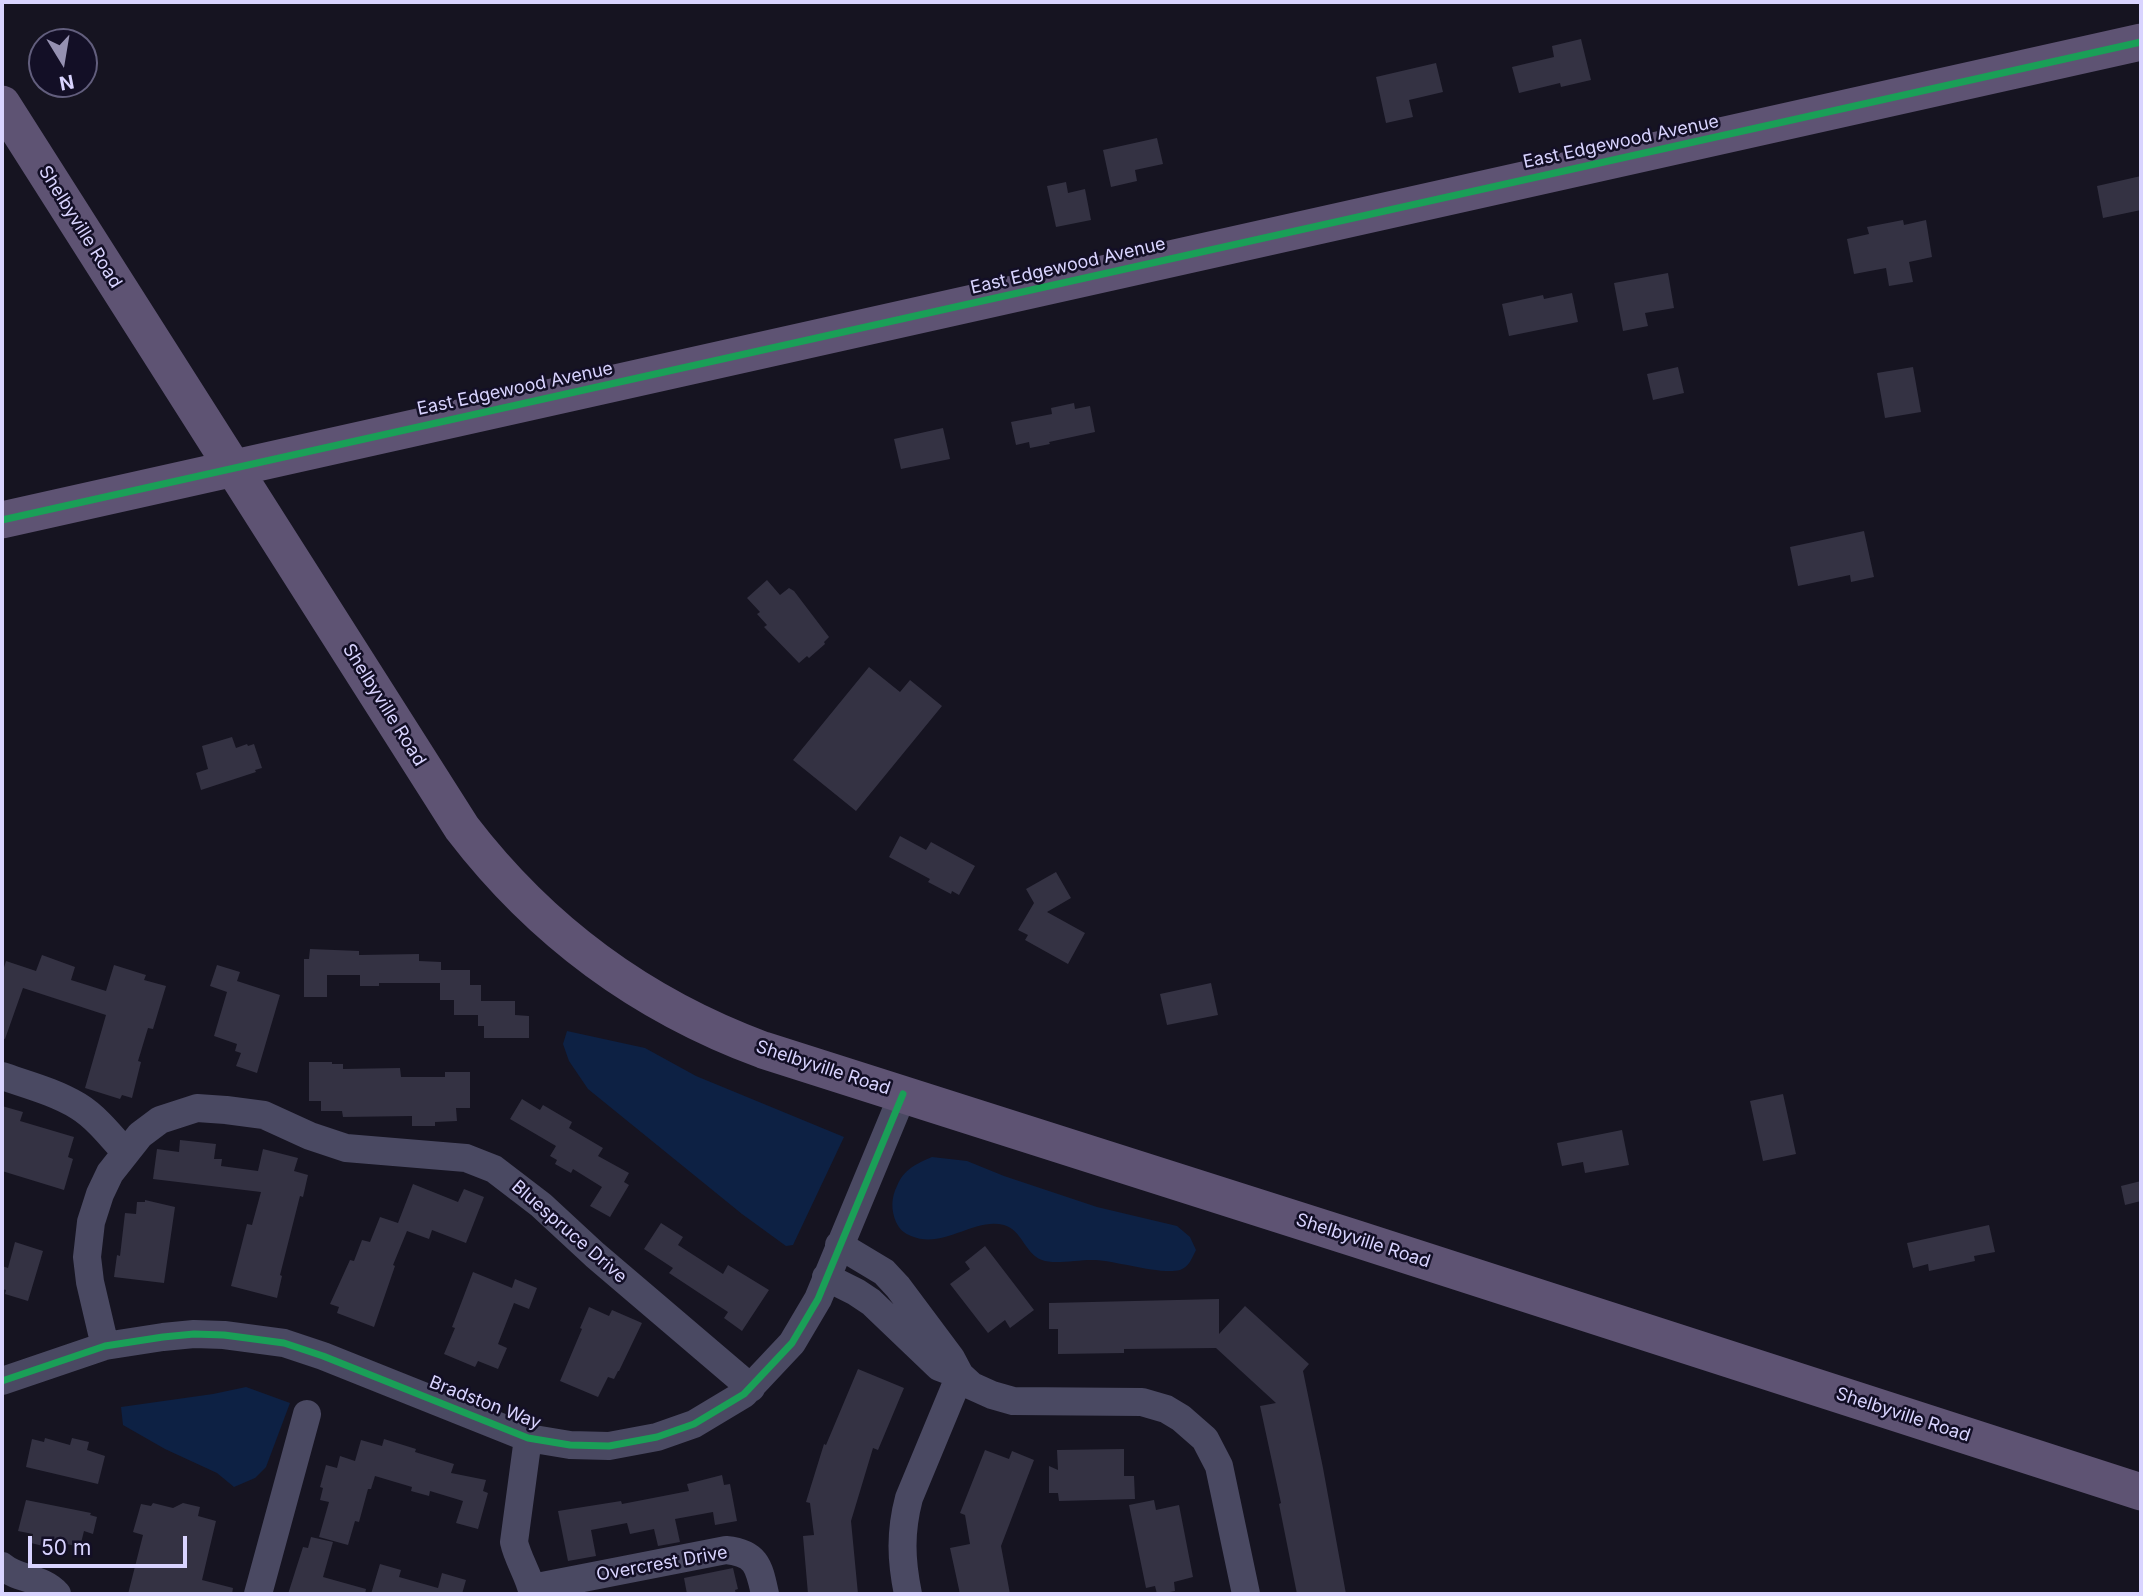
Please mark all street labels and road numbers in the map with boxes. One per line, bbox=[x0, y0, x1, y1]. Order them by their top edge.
street label: East Edgewood Avenue bbox=[1521, 111, 1721, 173]
street label: Shelbyville Road bbox=[34, 162, 126, 292]
street label: East Edgewood Avenue bbox=[968, 233, 1168, 299]
street label: East Edgewood Avenue bbox=[415, 358, 615, 420]
street label: Shelbyville Road bbox=[338, 640, 430, 770]
street label: Shelbyville Road bbox=[753, 1036, 893, 1100]
street label: Bluespruce Drive bbox=[507, 1176, 631, 1288]
street label: Shelbyville Road bbox=[1293, 1209, 1433, 1273]
street label: Bradston Way bbox=[426, 1372, 544, 1434]
street label: Shelbyville Road bbox=[1833, 1383, 1973, 1447]
street label: Overcrest Drive bbox=[595, 1542, 729, 1586]

